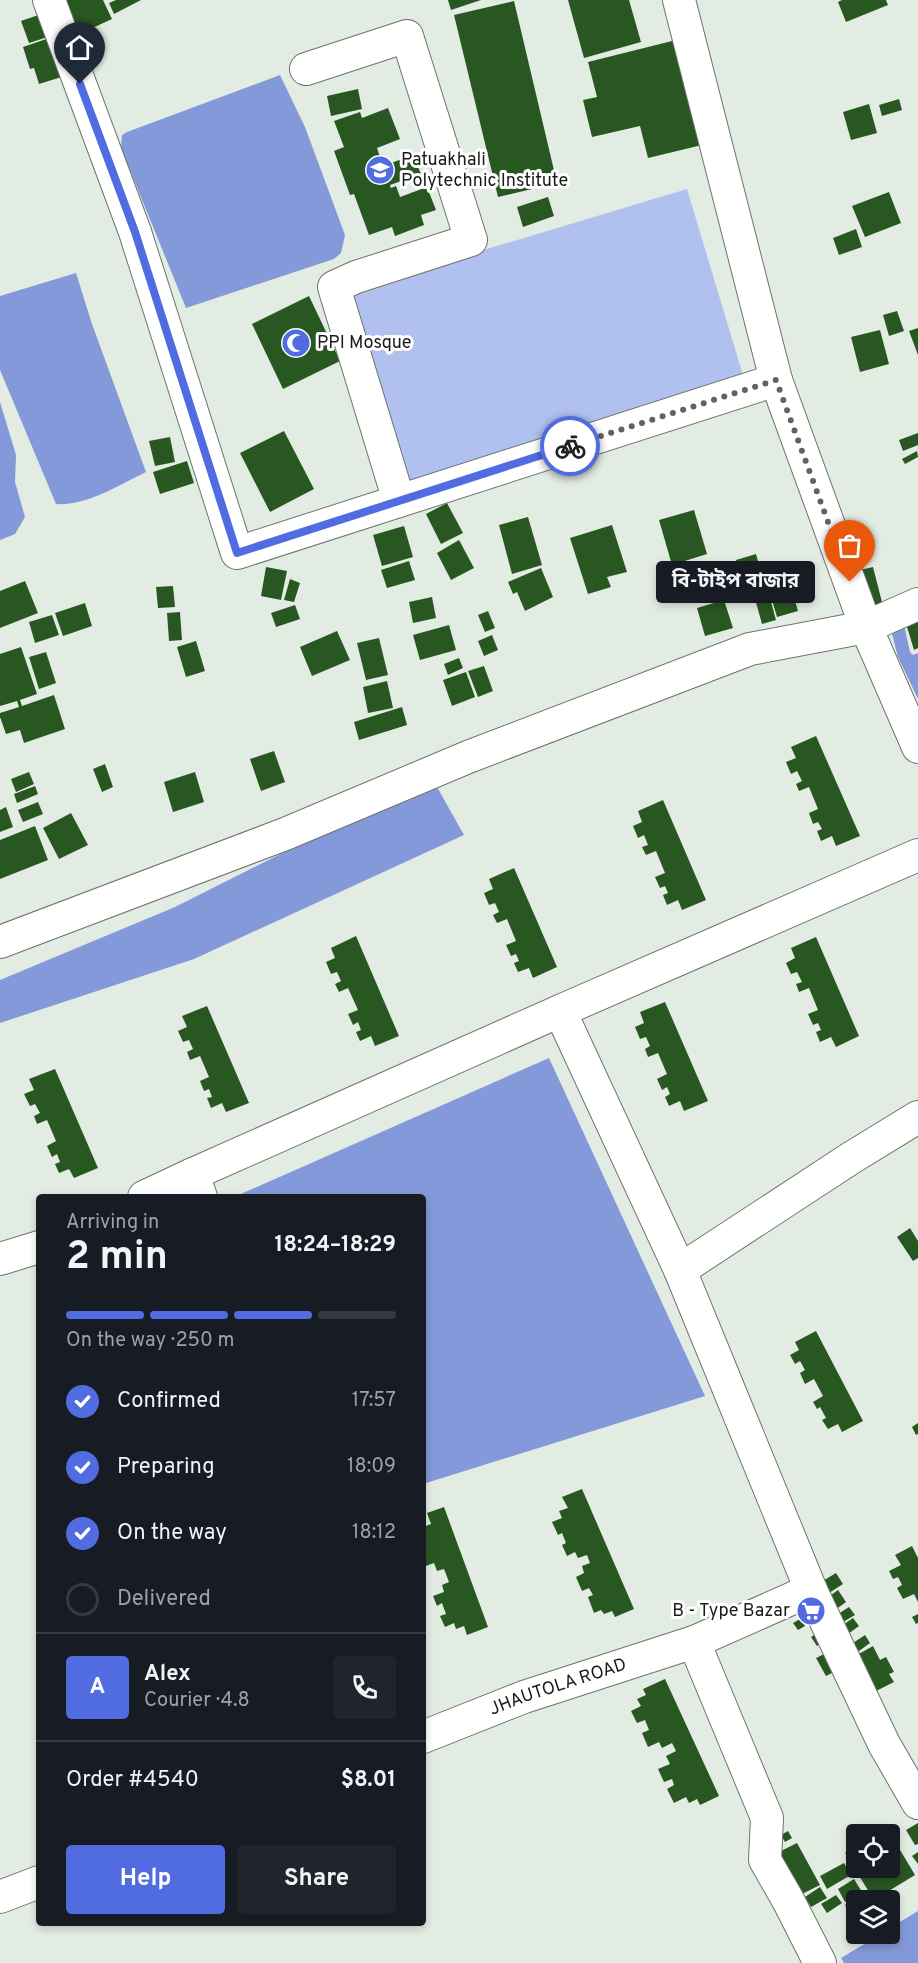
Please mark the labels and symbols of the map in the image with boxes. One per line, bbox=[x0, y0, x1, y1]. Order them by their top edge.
pin bbox=[54, 22, 105, 84]
place label: Patuakhali Polytechnic Institute bbox=[401, 149, 568, 193]
school or university icon: Patuakhali Polytechnic Institute bbox=[364, 154, 396, 186]
mosque icon: PPI Mosque bbox=[280, 327, 312, 359]
place label: PPI Mosque bbox=[317, 332, 412, 355]
courier bbox=[540, 416, 600, 476]
pin bbox=[824, 520, 875, 582]
callout: বি-টাইপ বাজার bbox=[655, 561, 814, 603]
supermarket icon: B - Type Bazar bbox=[795, 1595, 827, 1627]
place label: B - Type Bazar bbox=[672, 1600, 790, 1623]
street label: JHAUTOLA ROAD bbox=[486, 1653, 629, 1721]

